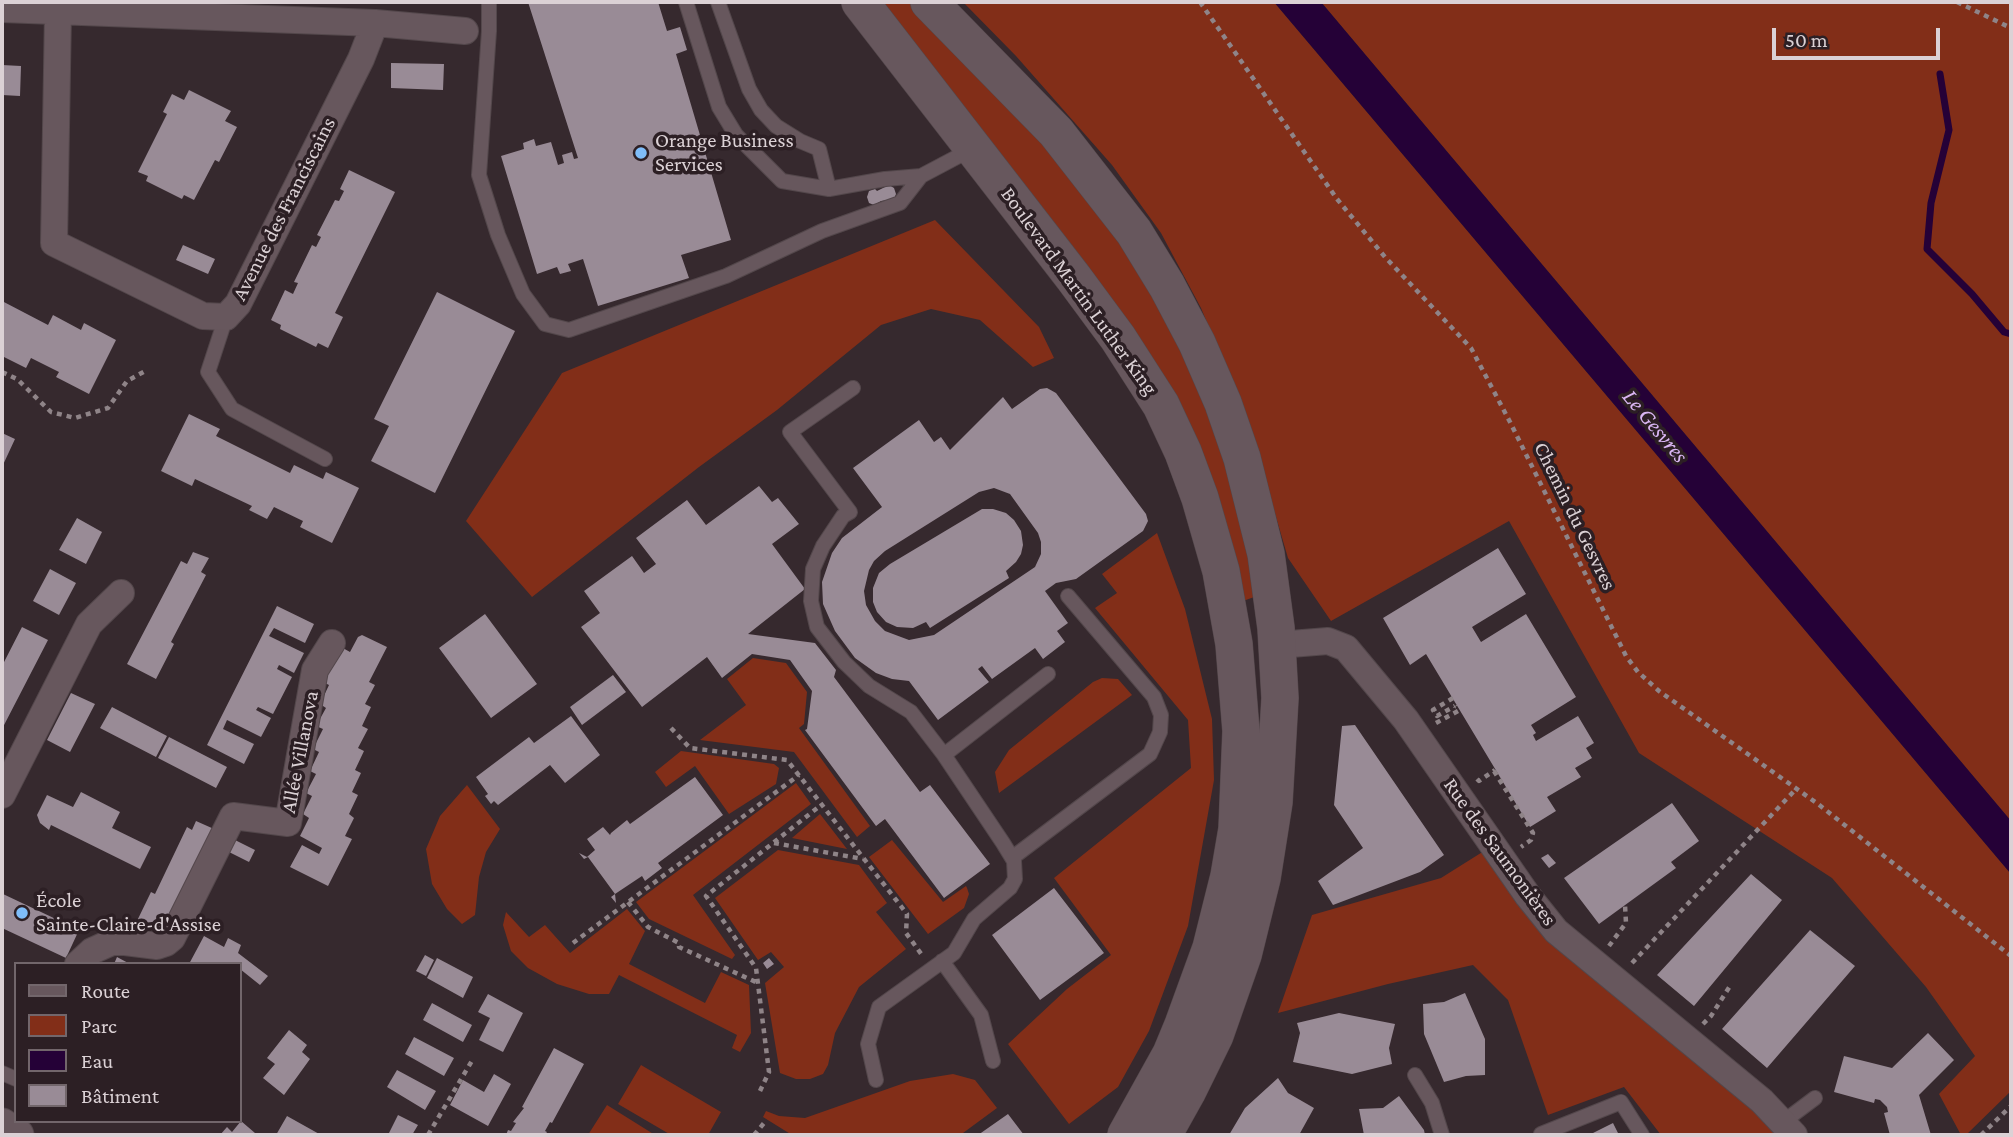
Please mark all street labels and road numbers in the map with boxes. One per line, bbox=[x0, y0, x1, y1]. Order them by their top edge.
street label: Avenue des Franciscains bbox=[227, 113, 341, 305]
street label: Boulevard Martin Luther King bbox=[995, 182, 1163, 400]
street label: Chemin du Gesvres bbox=[1528, 438, 1622, 594]
street label: Allée Villanova bbox=[276, 689, 324, 815]
street label: Rue des Saumonières bbox=[1438, 773, 1562, 931]

